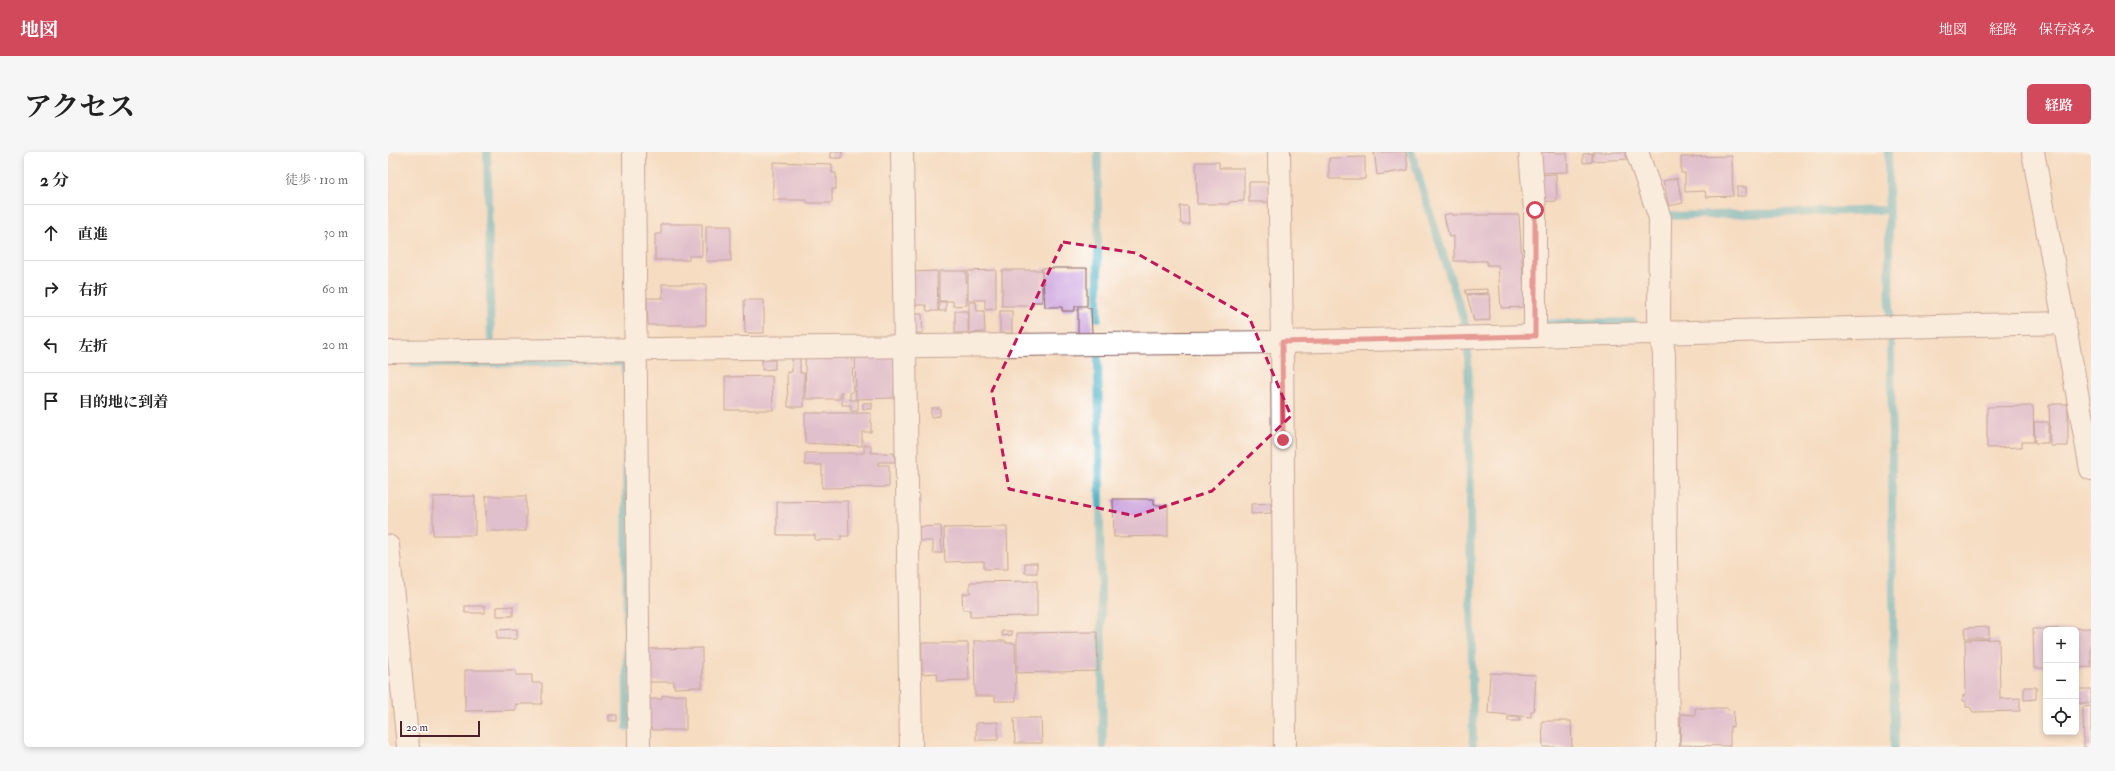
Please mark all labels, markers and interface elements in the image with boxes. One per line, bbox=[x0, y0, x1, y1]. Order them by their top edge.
text: 地図 bbox=[20, 18, 58, 42]
text: 地図 bbox=[1939, 21, 1967, 38]
text: 経路 bbox=[1989, 21, 2017, 38]
text: 保存済み bbox=[2039, 21, 2095, 38]
button: 経路 bbox=[2027, 84, 2091, 124]
text: アクセス bbox=[24, 90, 135, 125]
text: 2 分 bbox=[40, 170, 69, 191]
text: 徒歩 · 110 m bbox=[285, 172, 348, 188]
route start bbox=[1526, 201, 1544, 219]
icon: ahead bbox=[40, 222, 62, 244]
text: 直進 bbox=[78, 225, 108, 244]
text: 30 m bbox=[324, 225, 348, 241]
icon: right bbox=[40, 278, 62, 300]
text: 右折 bbox=[78, 281, 108, 300]
text: 60 m bbox=[322, 281, 348, 297]
icon: left bbox=[40, 334, 62, 356]
text: 左折 bbox=[78, 337, 108, 356]
text: 20 m bbox=[322, 337, 348, 353]
icon: arrive bbox=[40, 390, 62, 412]
text: 目的地に到着 bbox=[78, 393, 168, 412]
route end bbox=[1274, 431, 1292, 449]
map controls bbox=[2043, 627, 2079, 735]
button: + bbox=[2043, 627, 2079, 663]
button: − bbox=[2043, 663, 2079, 699]
button: locate bbox=[2043, 699, 2079, 735]
scale bar bbox=[400, 719, 480, 738]
text: 20 m bbox=[406, 721, 428, 734]

